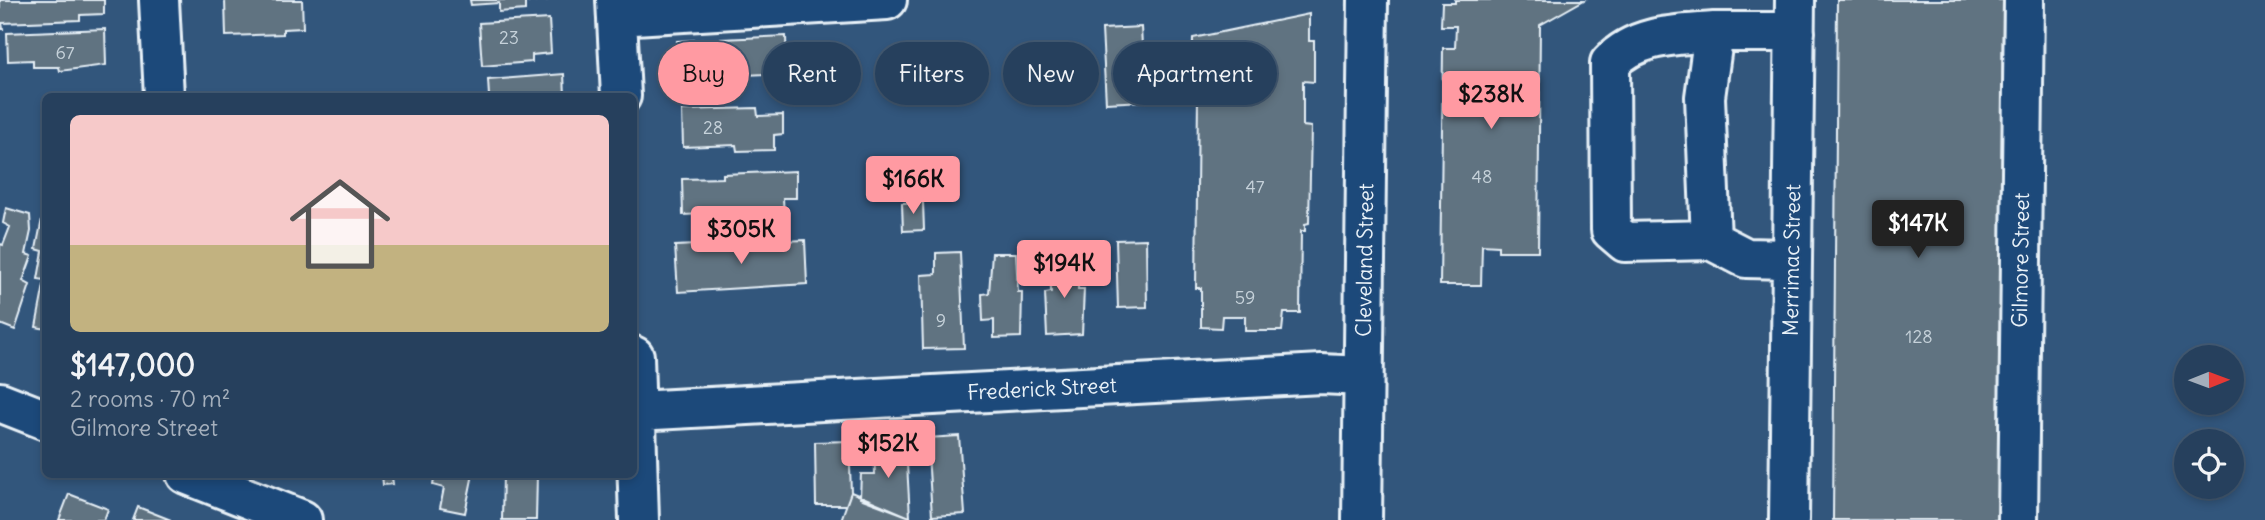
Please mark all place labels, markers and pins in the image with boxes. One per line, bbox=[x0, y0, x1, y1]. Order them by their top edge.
pin: $238K bbox=[1442, 72, 1540, 131]
pin: $166K bbox=[864, 156, 962, 216]
pin: $147K bbox=[1869, 201, 1967, 260]
pin: $305K bbox=[692, 206, 790, 266]
pin: $194K bbox=[1015, 240, 1113, 300]
pin: $152K bbox=[839, 420, 937, 480]

